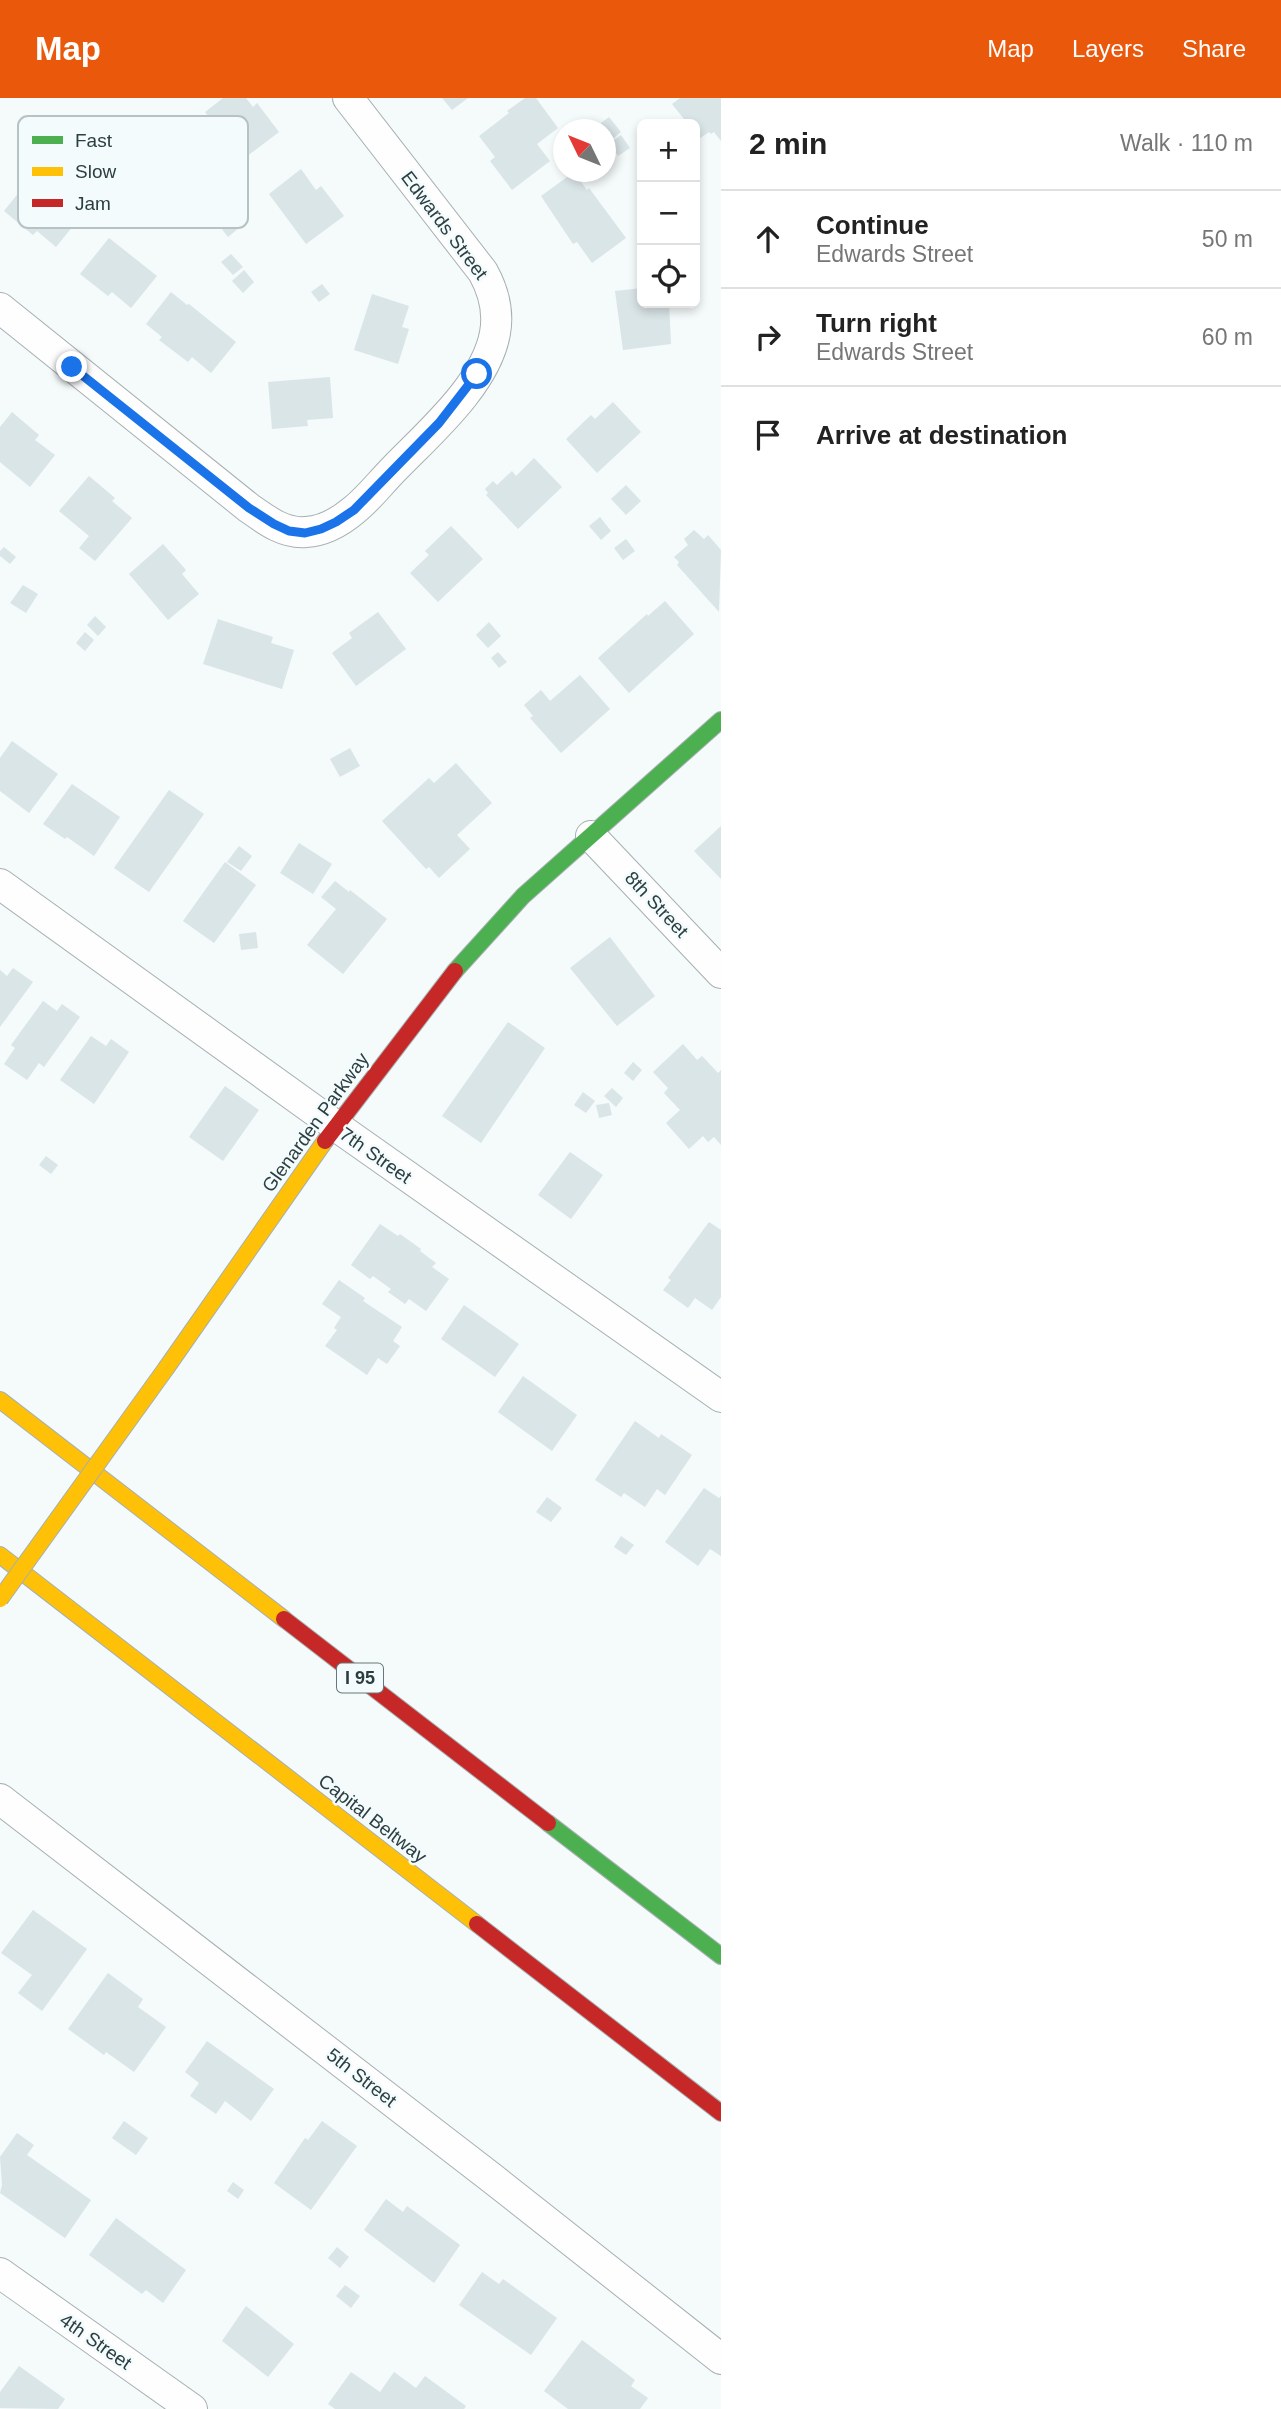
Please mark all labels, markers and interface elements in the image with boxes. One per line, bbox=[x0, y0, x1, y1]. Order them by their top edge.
text: Map bbox=[35, 30, 101, 67]
text: Map bbox=[987, 35, 1034, 62]
text: Layers bbox=[1072, 35, 1144, 62]
text: Share bbox=[1182, 35, 1246, 62]
legend bbox=[18, 116, 248, 228]
north arrow bbox=[553, 119, 616, 182]
map controls bbox=[637, 119, 700, 308]
button: + bbox=[637, 119, 700, 182]
text: 2 min bbox=[749, 127, 827, 160]
text: Fast bbox=[75, 130, 113, 151]
text: Walk · 110 m bbox=[1120, 130, 1253, 156]
text: Slow bbox=[75, 161, 116, 182]
street label: Edwards Street bbox=[397, 167, 493, 284]
button: − bbox=[637, 182, 700, 245]
text: Jam bbox=[75, 193, 111, 214]
text: Continue bbox=[816, 210, 929, 240]
icon: ahead bbox=[749, 220, 787, 258]
text: 50 m bbox=[1202, 226, 1253, 252]
text: Edwards Street bbox=[816, 241, 973, 267]
button: locate bbox=[637, 245, 700, 308]
text: Turn right bbox=[816, 308, 937, 338]
icon: right bbox=[749, 318, 787, 356]
text: 60 m bbox=[1202, 324, 1253, 350]
text: Edwards Street bbox=[816, 339, 973, 365]
route end bbox=[56, 351, 87, 382]
route start bbox=[461, 358, 492, 389]
icon: arrive bbox=[749, 416, 787, 454]
text: Arrive at destination bbox=[816, 420, 1067, 450]
street label: 8th Street bbox=[621, 867, 693, 942]
street label: Glenarden Parkway bbox=[258, 1048, 373, 1196]
street label: 7th Street bbox=[336, 1123, 416, 1188]
road number: I 95 bbox=[337, 1664, 383, 1693]
street label: Capital Beltway bbox=[315, 1770, 431, 1867]
street label: 5th Street bbox=[323, 2044, 401, 2111]
street label: 4th Street bbox=[56, 2309, 136, 2374]

